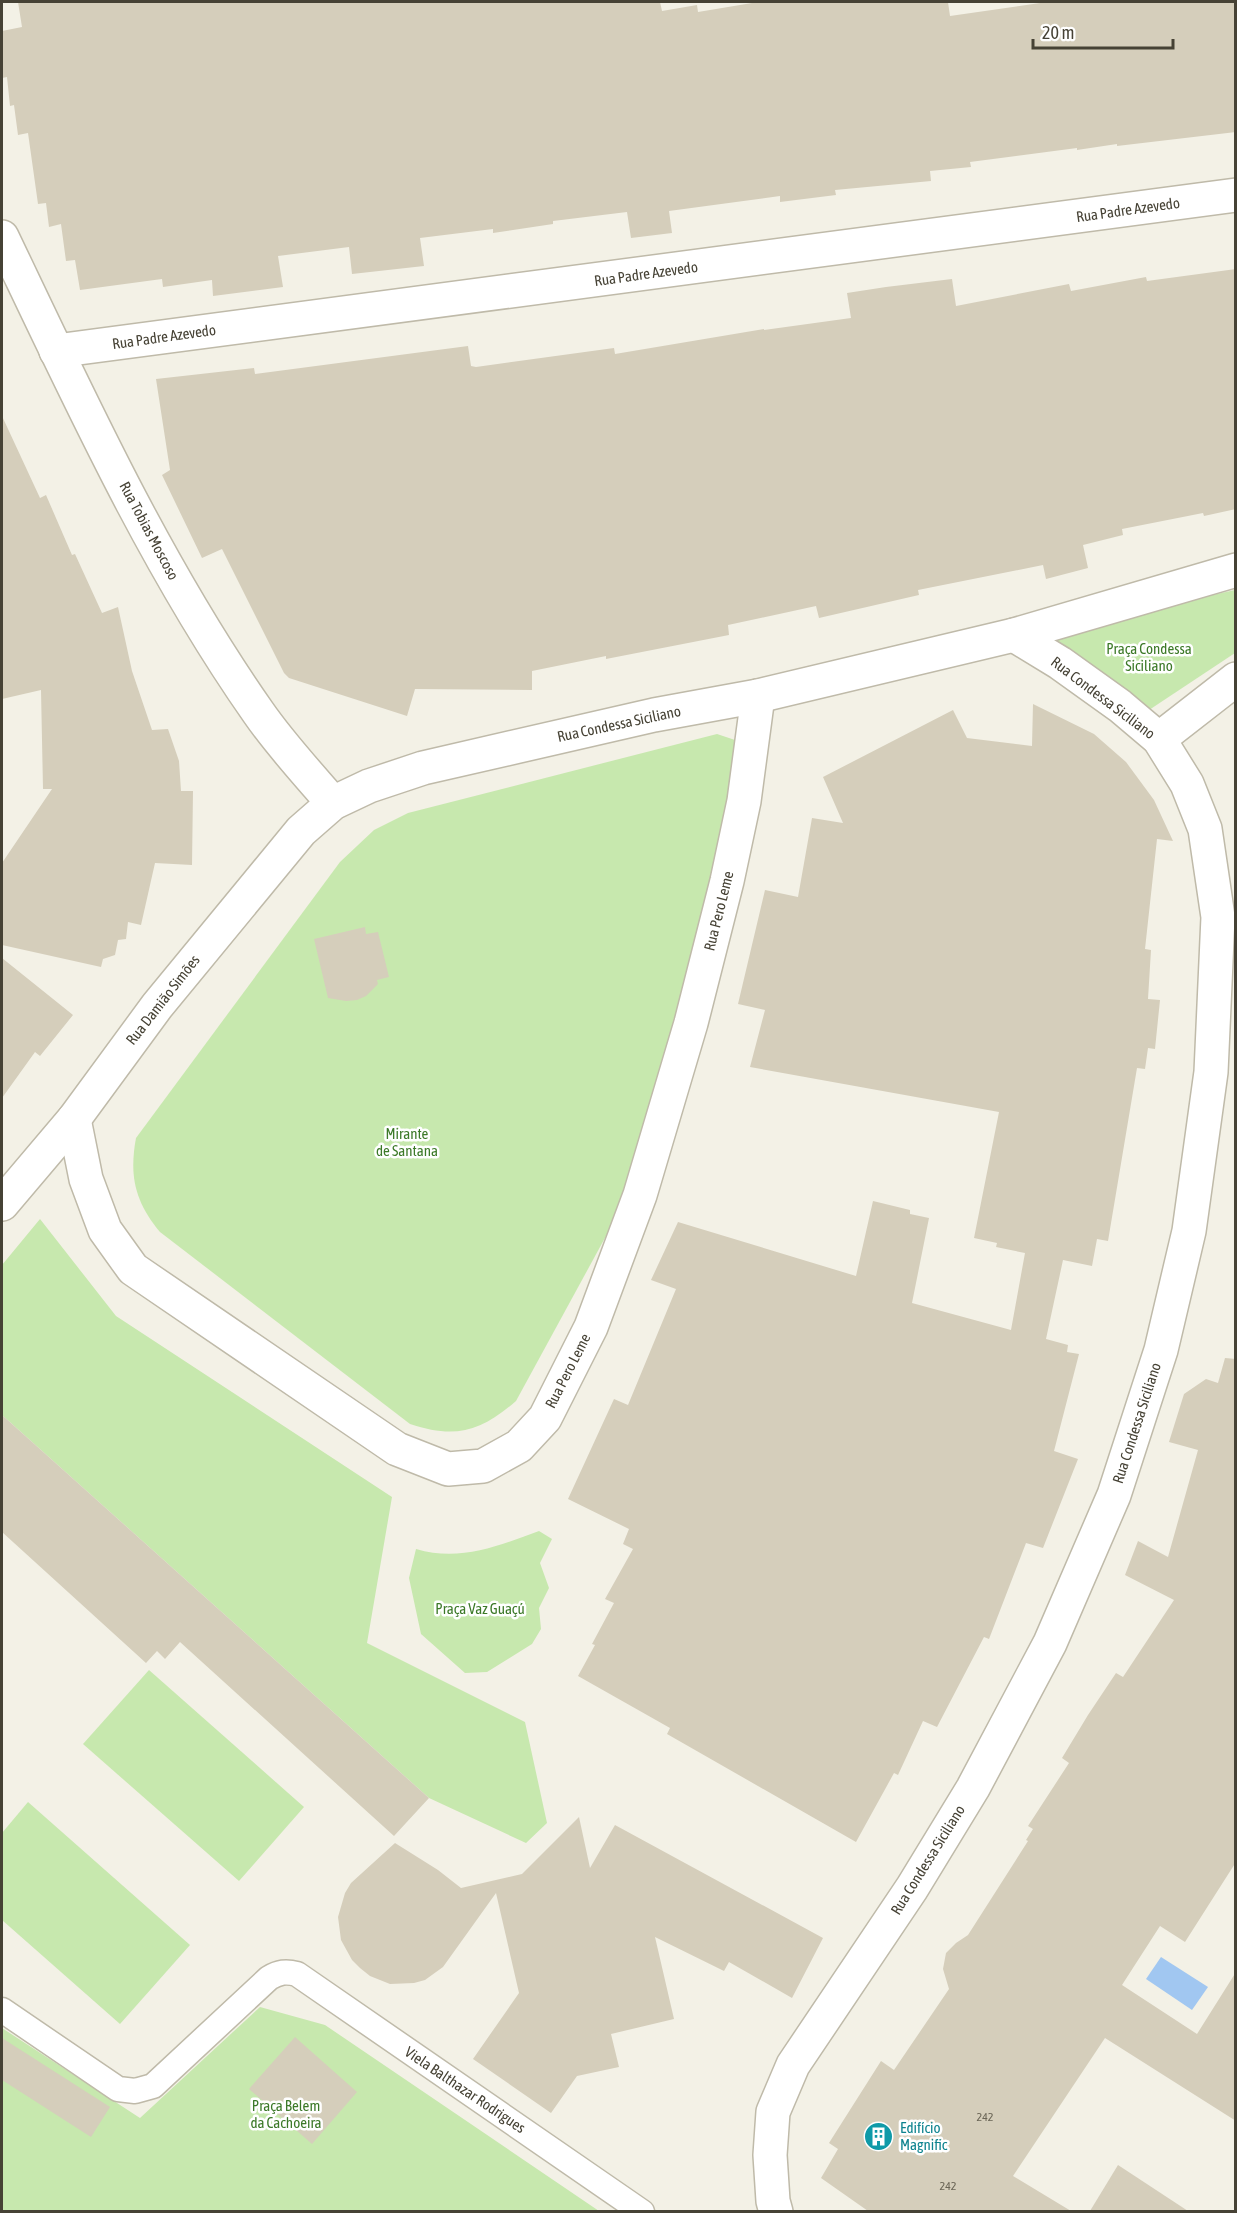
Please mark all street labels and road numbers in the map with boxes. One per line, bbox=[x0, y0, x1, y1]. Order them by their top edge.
street label: Rua Padre Azevedo bbox=[1075, 194, 1181, 225]
street label: Rua Padre Azevedo bbox=[593, 258, 699, 289]
street label: Rua Padre Azevedo bbox=[111, 321, 217, 352]
street label: Rua Tobias Moscoso bbox=[116, 479, 182, 583]
street label: Rua Condessa Siciliano bbox=[1048, 653, 1159, 742]
street label: Rua Condessa Siciliano bbox=[556, 702, 682, 745]
street label: Rua Pero Leme bbox=[700, 869, 737, 952]
street label: Rua Damião Simões bbox=[122, 951, 203, 1048]
street label: Rua Pero Leme bbox=[541, 1330, 594, 1411]
street label: Rua Condessa Siciliano bbox=[1109, 1360, 1164, 1485]
street label: Rua Condessa Siciliano bbox=[887, 1802, 968, 1918]
street label: Viela Balthazar Rodrigues bbox=[402, 2043, 529, 2136]

